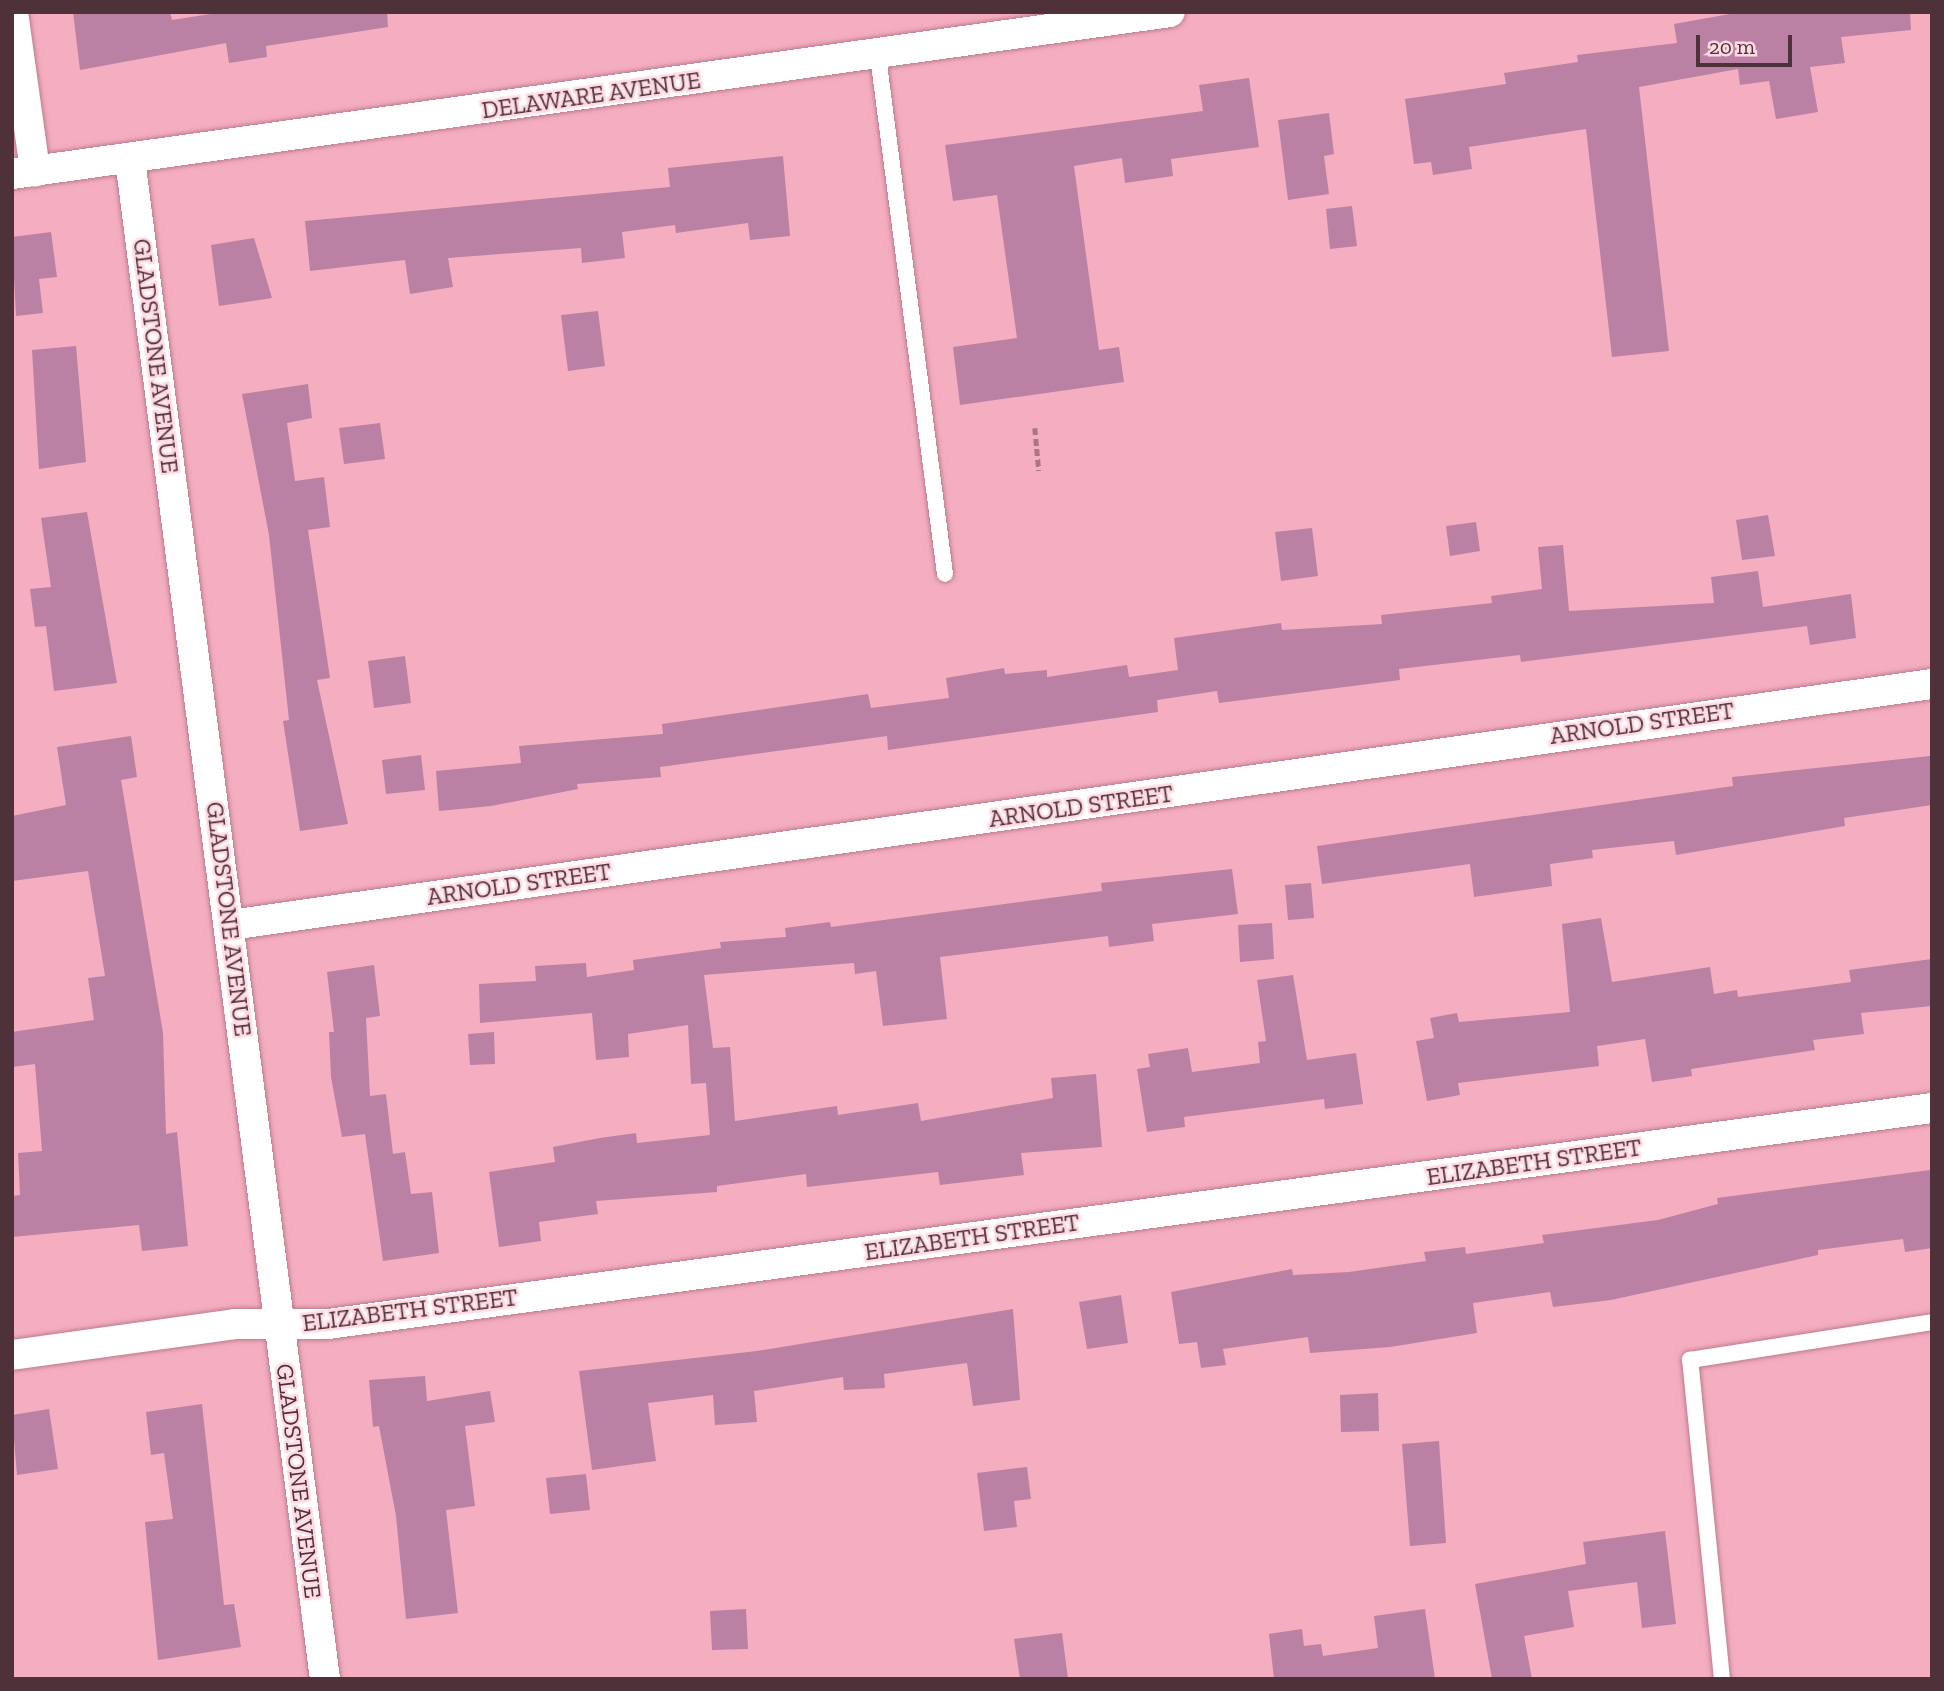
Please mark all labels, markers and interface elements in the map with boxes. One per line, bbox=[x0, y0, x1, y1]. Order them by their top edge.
scale bar bbox=[1699, 21, 1795, 65]
text: 20 m bbox=[1709, 34, 1755, 59]
street label: DELAWARE AVENUE bbox=[479, 65, 703, 125]
street label: GLADSTONE AVENUE bbox=[127, 237, 185, 475]
street label: ARNOLD STREET bbox=[1548, 696, 1736, 750]
street label: ARNOLD STREET bbox=[987, 779, 1175, 833]
street label: GLADSTONE AVENUE bbox=[200, 800, 258, 1038]
street label: ARNOLD STREET bbox=[425, 857, 613, 911]
street label: ELIZABETH STREET bbox=[1425, 1133, 1643, 1191]
street label: ELIZABETH STREET bbox=[863, 1208, 1081, 1266]
street label: ELIZABETH STREET bbox=[301, 1282, 519, 1338]
street label: GLADSTONE AVENUE bbox=[270, 1362, 328, 1600]

